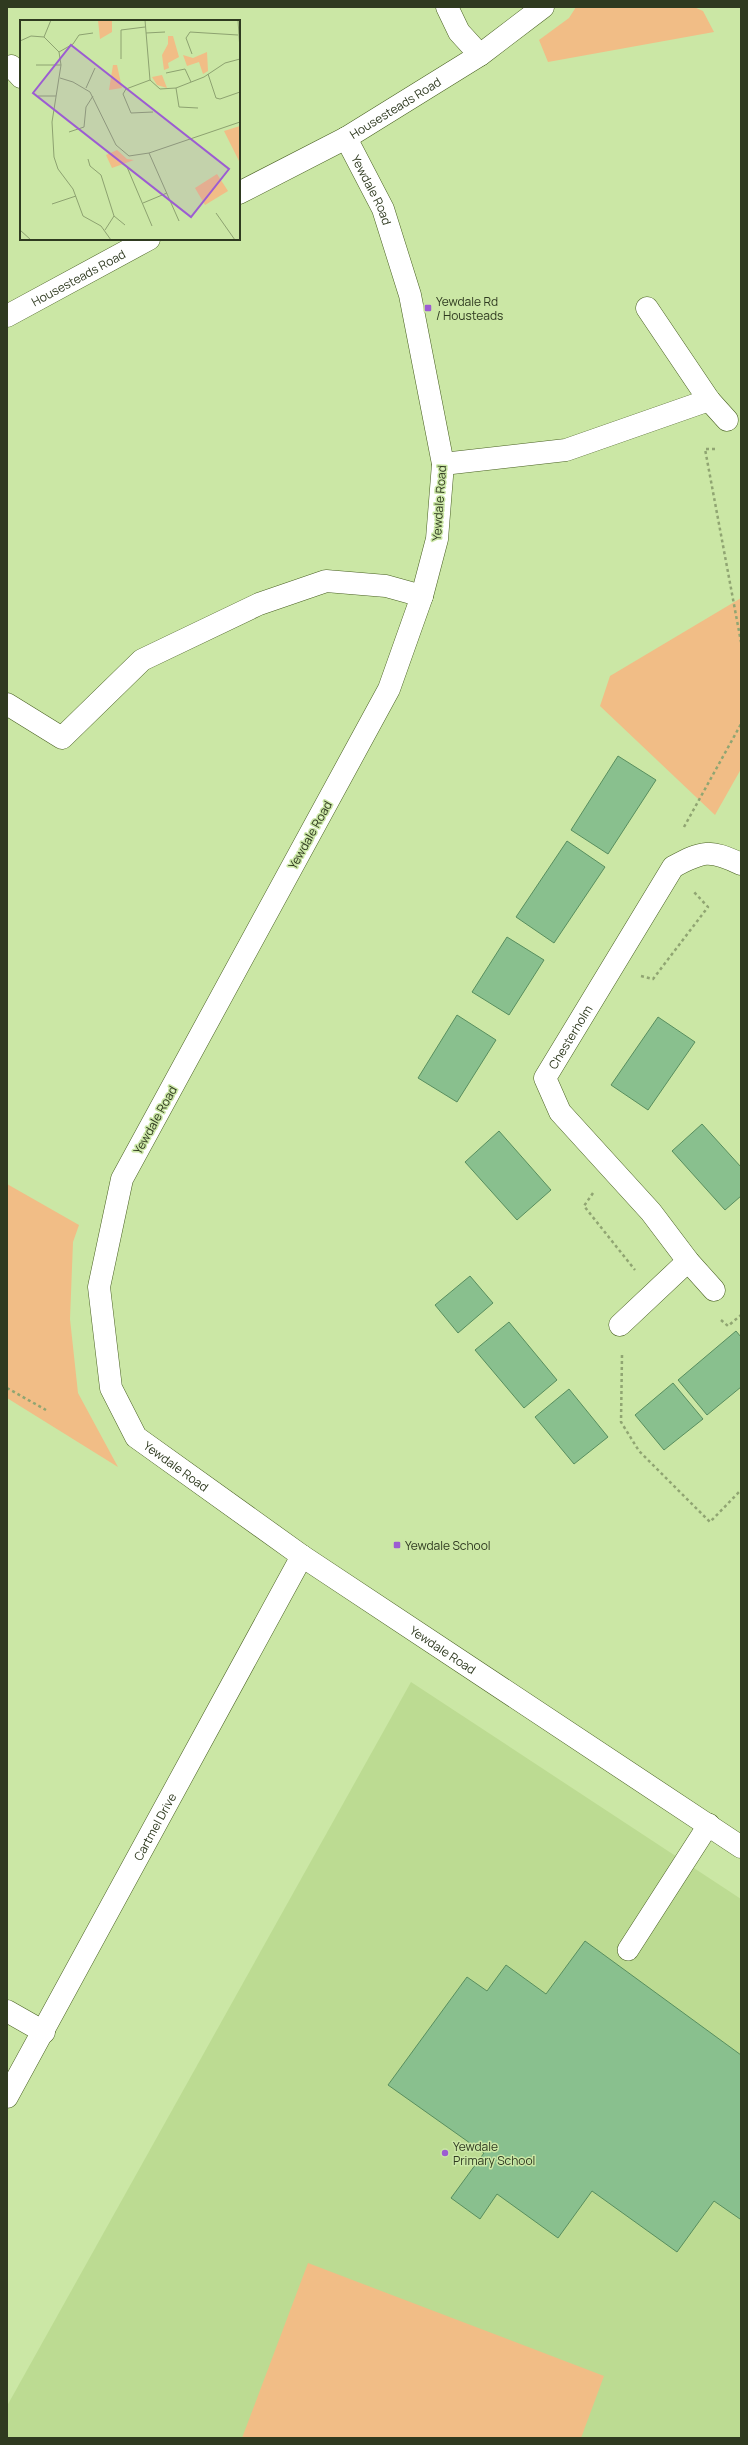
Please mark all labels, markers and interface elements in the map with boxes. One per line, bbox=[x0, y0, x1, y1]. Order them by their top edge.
inset map bbox=[20, 20, 240, 240]
street label: Housesteads Road bbox=[346, 73, 444, 142]
street label: Yewdale Road bbox=[348, 152, 396, 227]
street label: Housesteads Road bbox=[28, 245, 128, 310]
place label: Yewdale Rd / Housteads bbox=[436, 293, 503, 324]
marker: Yewdale Rd / Housteads bbox=[423, 303, 433, 313]
street label: Yewdale Road bbox=[428, 465, 450, 541]
street label: Yewdale Road bbox=[284, 798, 336, 872]
street label: Chesterholm bbox=[544, 1001, 596, 1072]
street label: Yewdale Road bbox=[129, 1083, 181, 1157]
street label: Yewdale Road bbox=[140, 1437, 212, 1495]
place label: Yewdale School bbox=[405, 1537, 491, 1554]
marker: Yewdale School bbox=[392, 1540, 402, 1550]
street label: Yewdale Road bbox=[407, 1621, 480, 1678]
street label: Cartmel Drive bbox=[129, 1790, 180, 1864]
place label: Yewdale Primary School bbox=[453, 2138, 535, 2169]
marker: Yewdale Primary School bbox=[440, 2148, 450, 2158]

